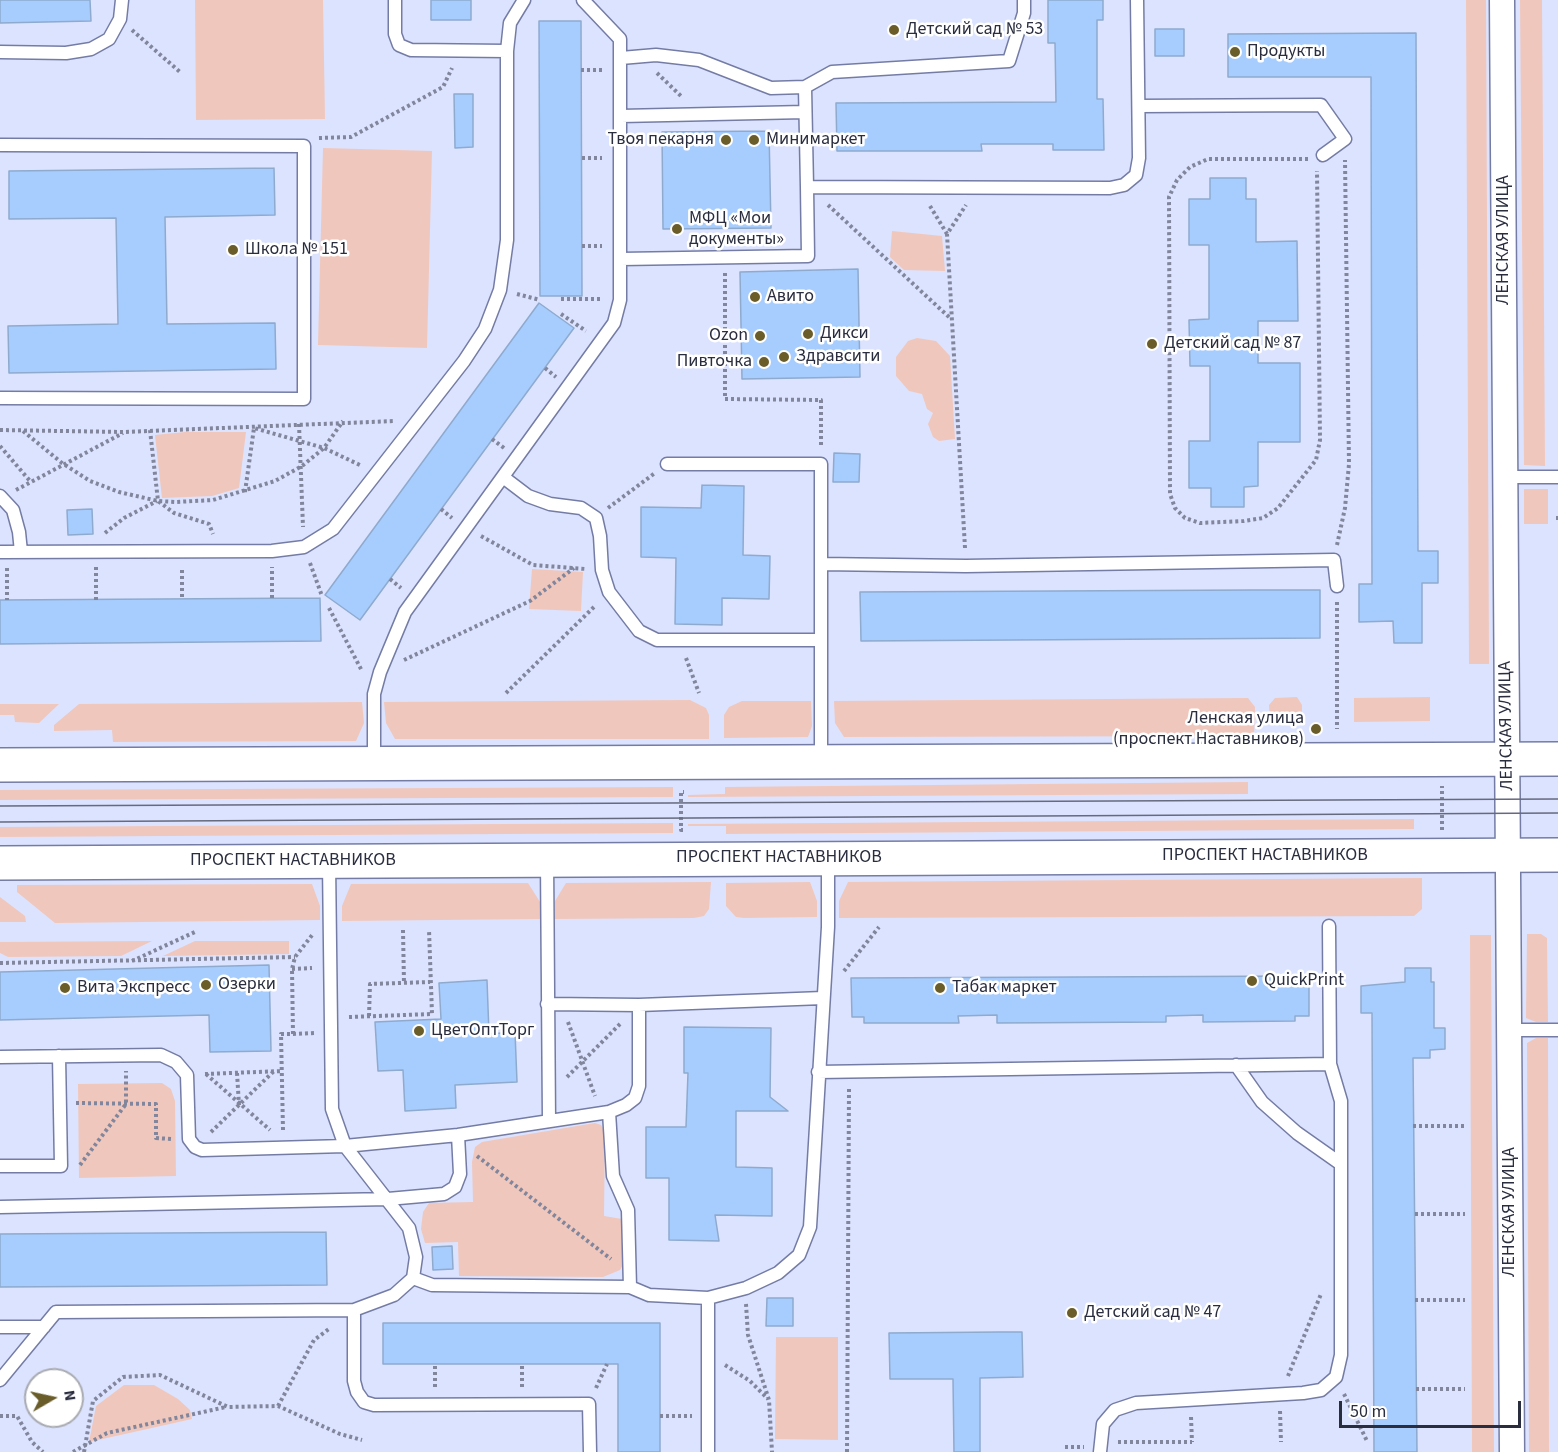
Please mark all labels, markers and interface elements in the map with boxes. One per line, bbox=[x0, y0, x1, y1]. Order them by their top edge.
place label: Детский сад № 53 bbox=[906, 19, 1043, 41]
marker: Детский сад № 53 bbox=[887, 23, 901, 37]
place label: Продукты bbox=[1247, 41, 1325, 63]
marker: Продукты bbox=[1228, 45, 1242, 59]
place label: Твоя пекарня bbox=[607, 129, 714, 151]
place label: Минимаркет bbox=[766, 129, 866, 151]
marker: Твоя пекарня bbox=[719, 133, 733, 147]
marker: Минимаркет bbox=[747, 133, 761, 147]
street label: ЛЕНСКАЯ УЛИЦА bbox=[1493, 175, 1515, 305]
place label: МФЦ «Мои документы» bbox=[689, 208, 784, 250]
marker: МФЦ «Мои документы» bbox=[670, 222, 684, 236]
place label: Школа № 151 bbox=[245, 239, 348, 261]
marker: Школа № 151 bbox=[226, 243, 240, 257]
place label: Авито bbox=[767, 286, 814, 308]
marker: Авито bbox=[748, 290, 762, 304]
place label: Дикси bbox=[820, 323, 869, 345]
place label: Ozon bbox=[709, 325, 748, 347]
marker: Дикси bbox=[801, 327, 815, 341]
marker: Ozon bbox=[753, 329, 767, 343]
place label: Детский сад № 87 bbox=[1164, 333, 1301, 355]
marker: Детский сад № 87 bbox=[1145, 337, 1159, 351]
place label: Здравсити bbox=[796, 346, 880, 368]
marker: Здравсити bbox=[777, 350, 791, 364]
place label: Пивточка bbox=[677, 351, 752, 373]
marker: Пивточка bbox=[757, 355, 771, 369]
street label: ЛЕНСКАЯ УЛИЦА bbox=[1495, 661, 1519, 791]
place label: Ленская улица (проспект Наставников) bbox=[1113, 708, 1304, 750]
marker: Ленская улица (проспект Наставников) bbox=[1309, 722, 1323, 736]
street label: ПРОСПЕКТ НАСТАВНИКОВ bbox=[1162, 845, 1368, 867]
street label: ПРОСПЕКТ НАСТАВНИКОВ bbox=[676, 847, 882, 869]
street label: ПРОСПЕКТ НАСТАВНИКОВ bbox=[190, 850, 396, 872]
place label: QuickPrint bbox=[1264, 970, 1344, 992]
place label: Озерки bbox=[218, 974, 276, 996]
marker: QuickPrint bbox=[1245, 974, 1259, 988]
place label: Вита Экспресс bbox=[77, 977, 190, 999]
place label: Табак маркет bbox=[952, 977, 1057, 999]
marker: Озерки bbox=[199, 978, 213, 992]
marker: Вита Экспресс bbox=[58, 981, 72, 995]
marker: Табак маркет bbox=[933, 981, 947, 995]
place label: ЦветОптТорг bbox=[431, 1020, 534, 1042]
marker: ЦветОптТорг bbox=[412, 1024, 426, 1038]
street label: ЛЕНСКАЯ УЛИЦА bbox=[1499, 1147, 1521, 1277]
place label: Детский сад № 47 bbox=[1084, 1302, 1221, 1324]
marker: Детский сад № 47 bbox=[1065, 1306, 1079, 1320]
north arrow bbox=[24, 1368, 84, 1428]
text: N bbox=[58, 1389, 81, 1402]
scale bar bbox=[1342, 1389, 1524, 1427]
text: 50 m bbox=[1350, 1399, 1386, 1424]

